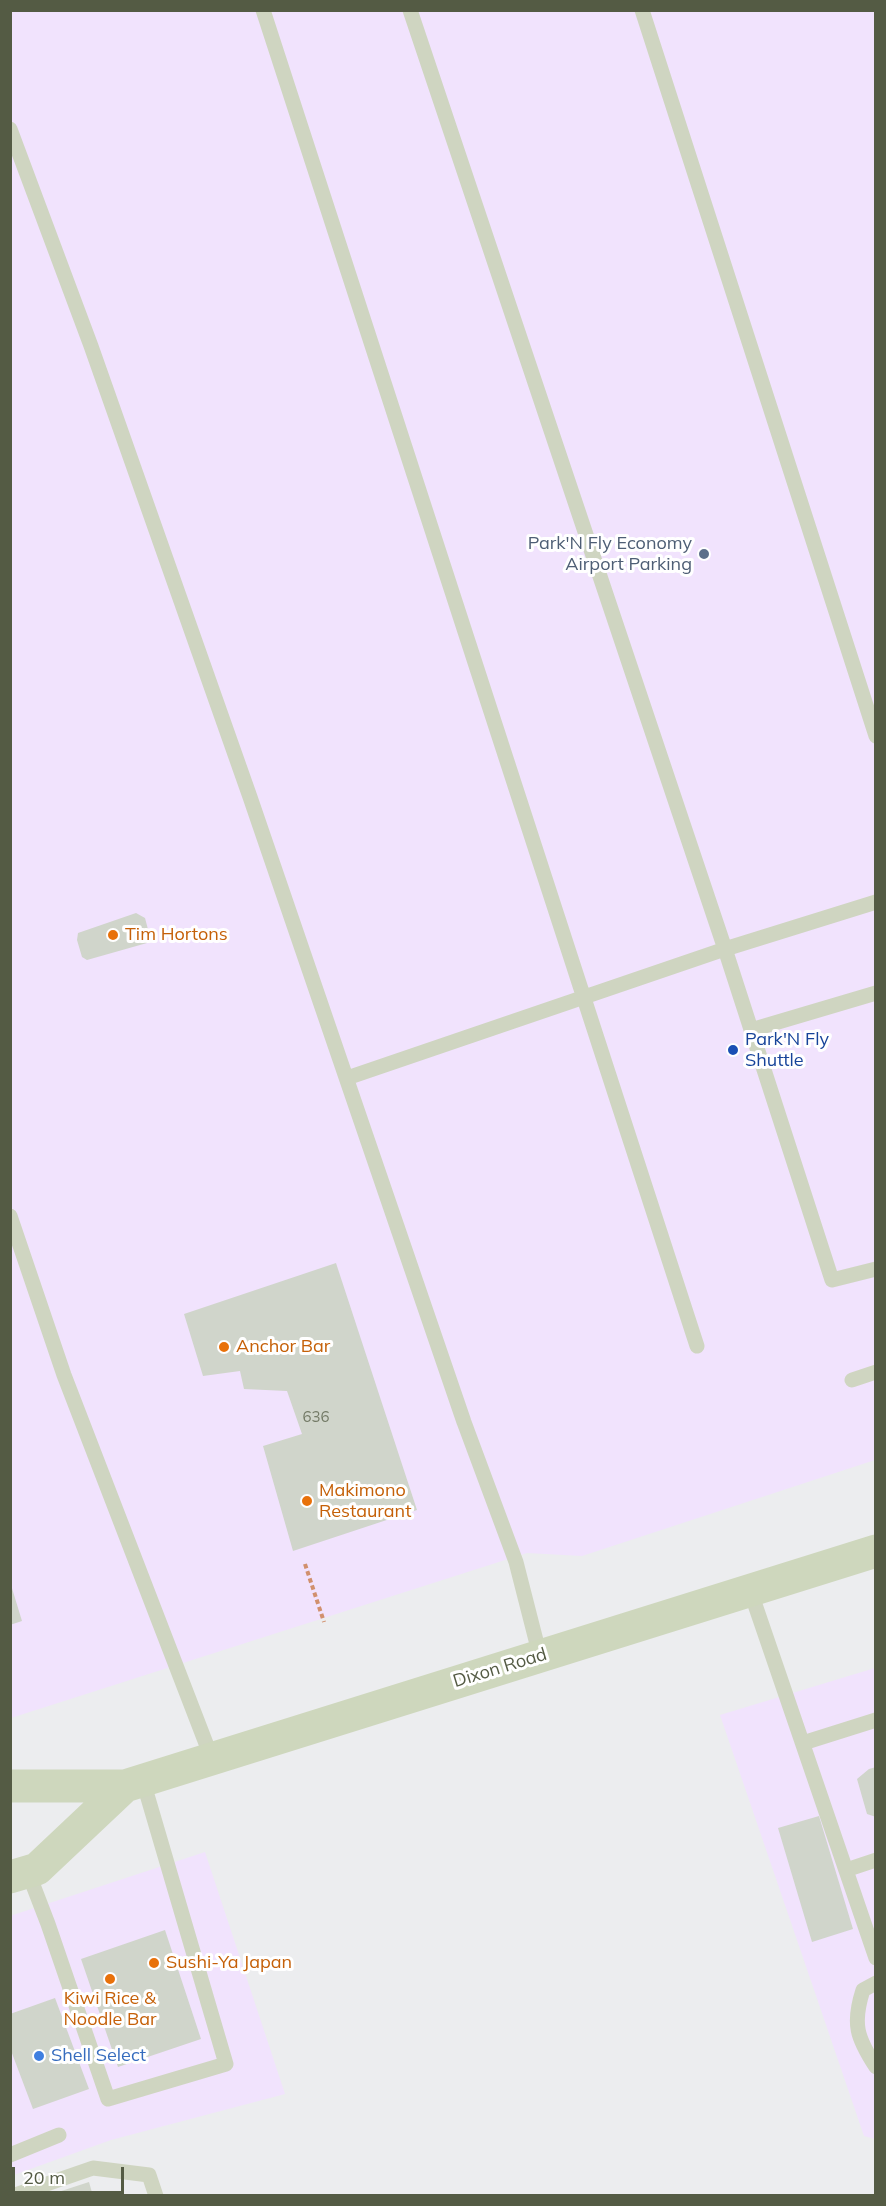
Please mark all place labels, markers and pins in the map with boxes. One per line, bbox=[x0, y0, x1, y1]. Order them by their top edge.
place label: Park'N Fly Economy Airport Parking bbox=[528, 533, 692, 576]
marker: Park'N Fly Economy Airport Parking bbox=[697, 547, 711, 561]
place label: Tim Hortons bbox=[125, 924, 228, 946]
marker: Tim Hortons bbox=[106, 928, 120, 942]
place label: Park'N Fly Shuttle bbox=[745, 1029, 829, 1072]
marker: Park'N Fly Shuttle bbox=[726, 1043, 740, 1057]
place label: Anchor Bar bbox=[236, 1336, 330, 1358]
marker: Anchor Bar bbox=[217, 1340, 231, 1354]
place label: Makimono Restaurant bbox=[319, 1480, 411, 1522]
marker: Makimono Restaurant bbox=[300, 1494, 314, 1508]
place label: Sushi-Ya Japan bbox=[166, 1952, 292, 1974]
marker: Sushi-Ya Japan bbox=[147, 1956, 161, 1970]
marker: Kiwi Rice & Noodle Bar bbox=[103, 1972, 117, 1986]
place label: Kiwi Rice & Noodle Bar bbox=[63, 1988, 157, 2030]
place label: Shell Select bbox=[51, 2045, 146, 2067]
marker: Shell Select bbox=[32, 2049, 46, 2063]

